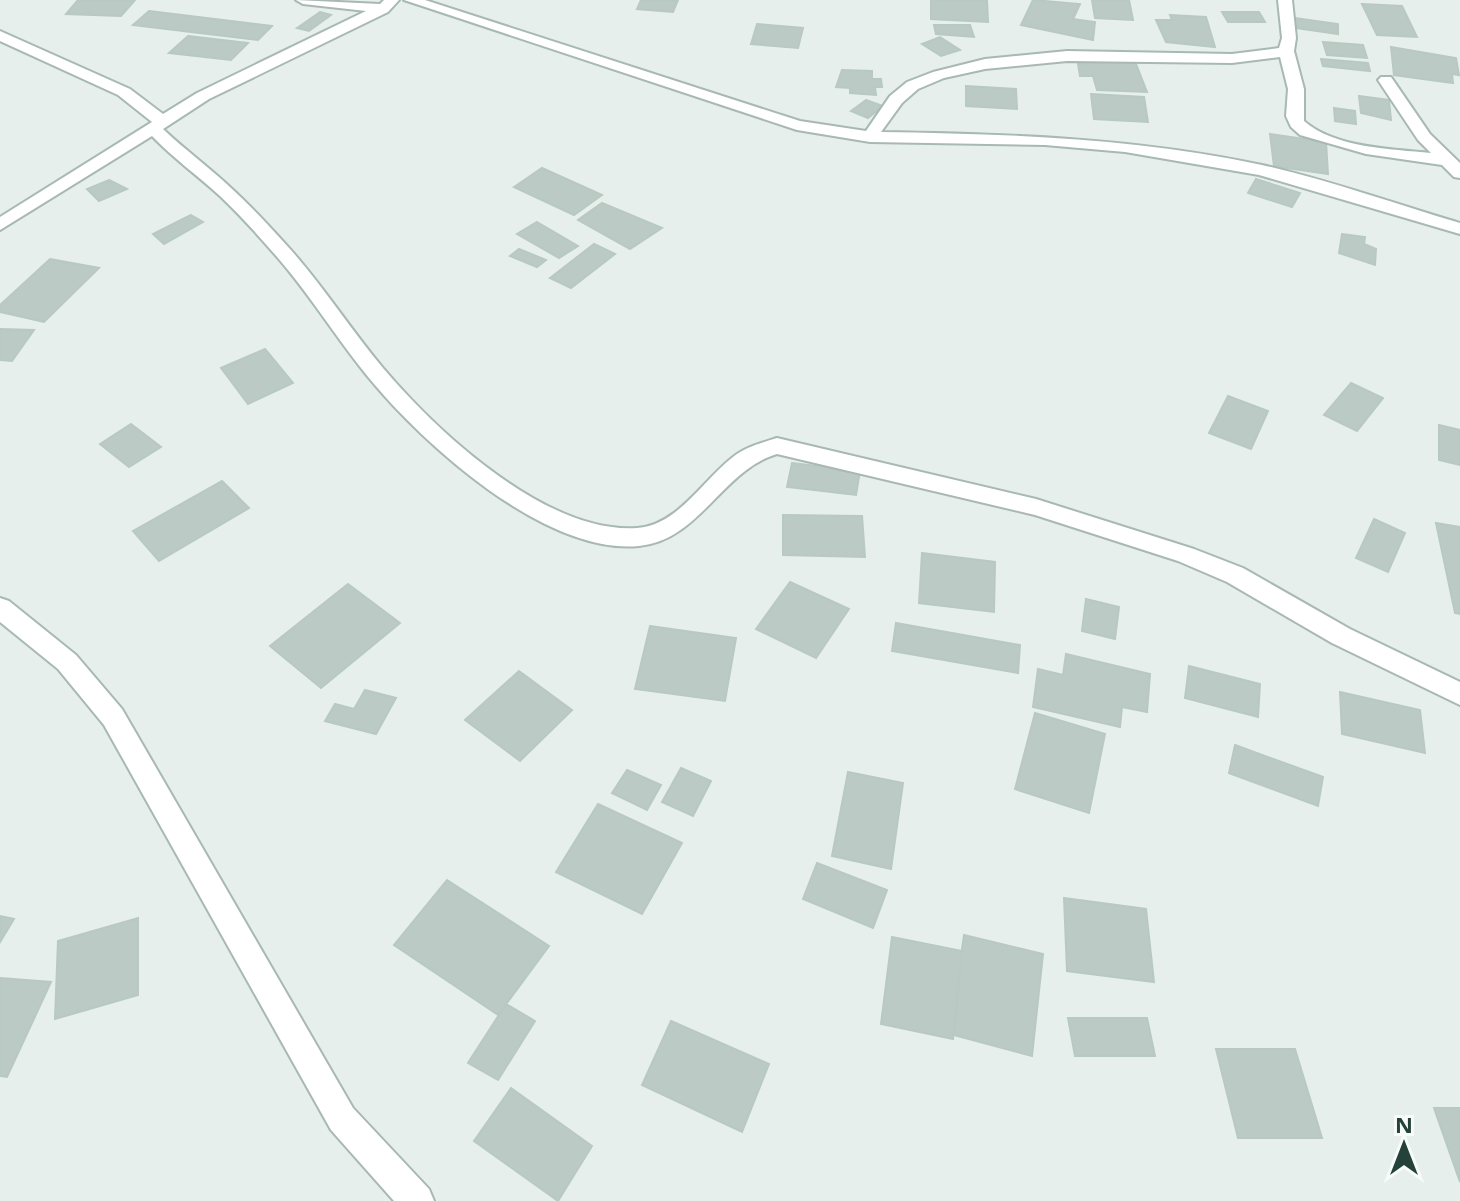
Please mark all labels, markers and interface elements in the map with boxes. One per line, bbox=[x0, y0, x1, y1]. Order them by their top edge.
north arrow bbox=[1364, 1105, 1444, 1185]
text: N bbox=[1395, 1109, 1413, 1139]

